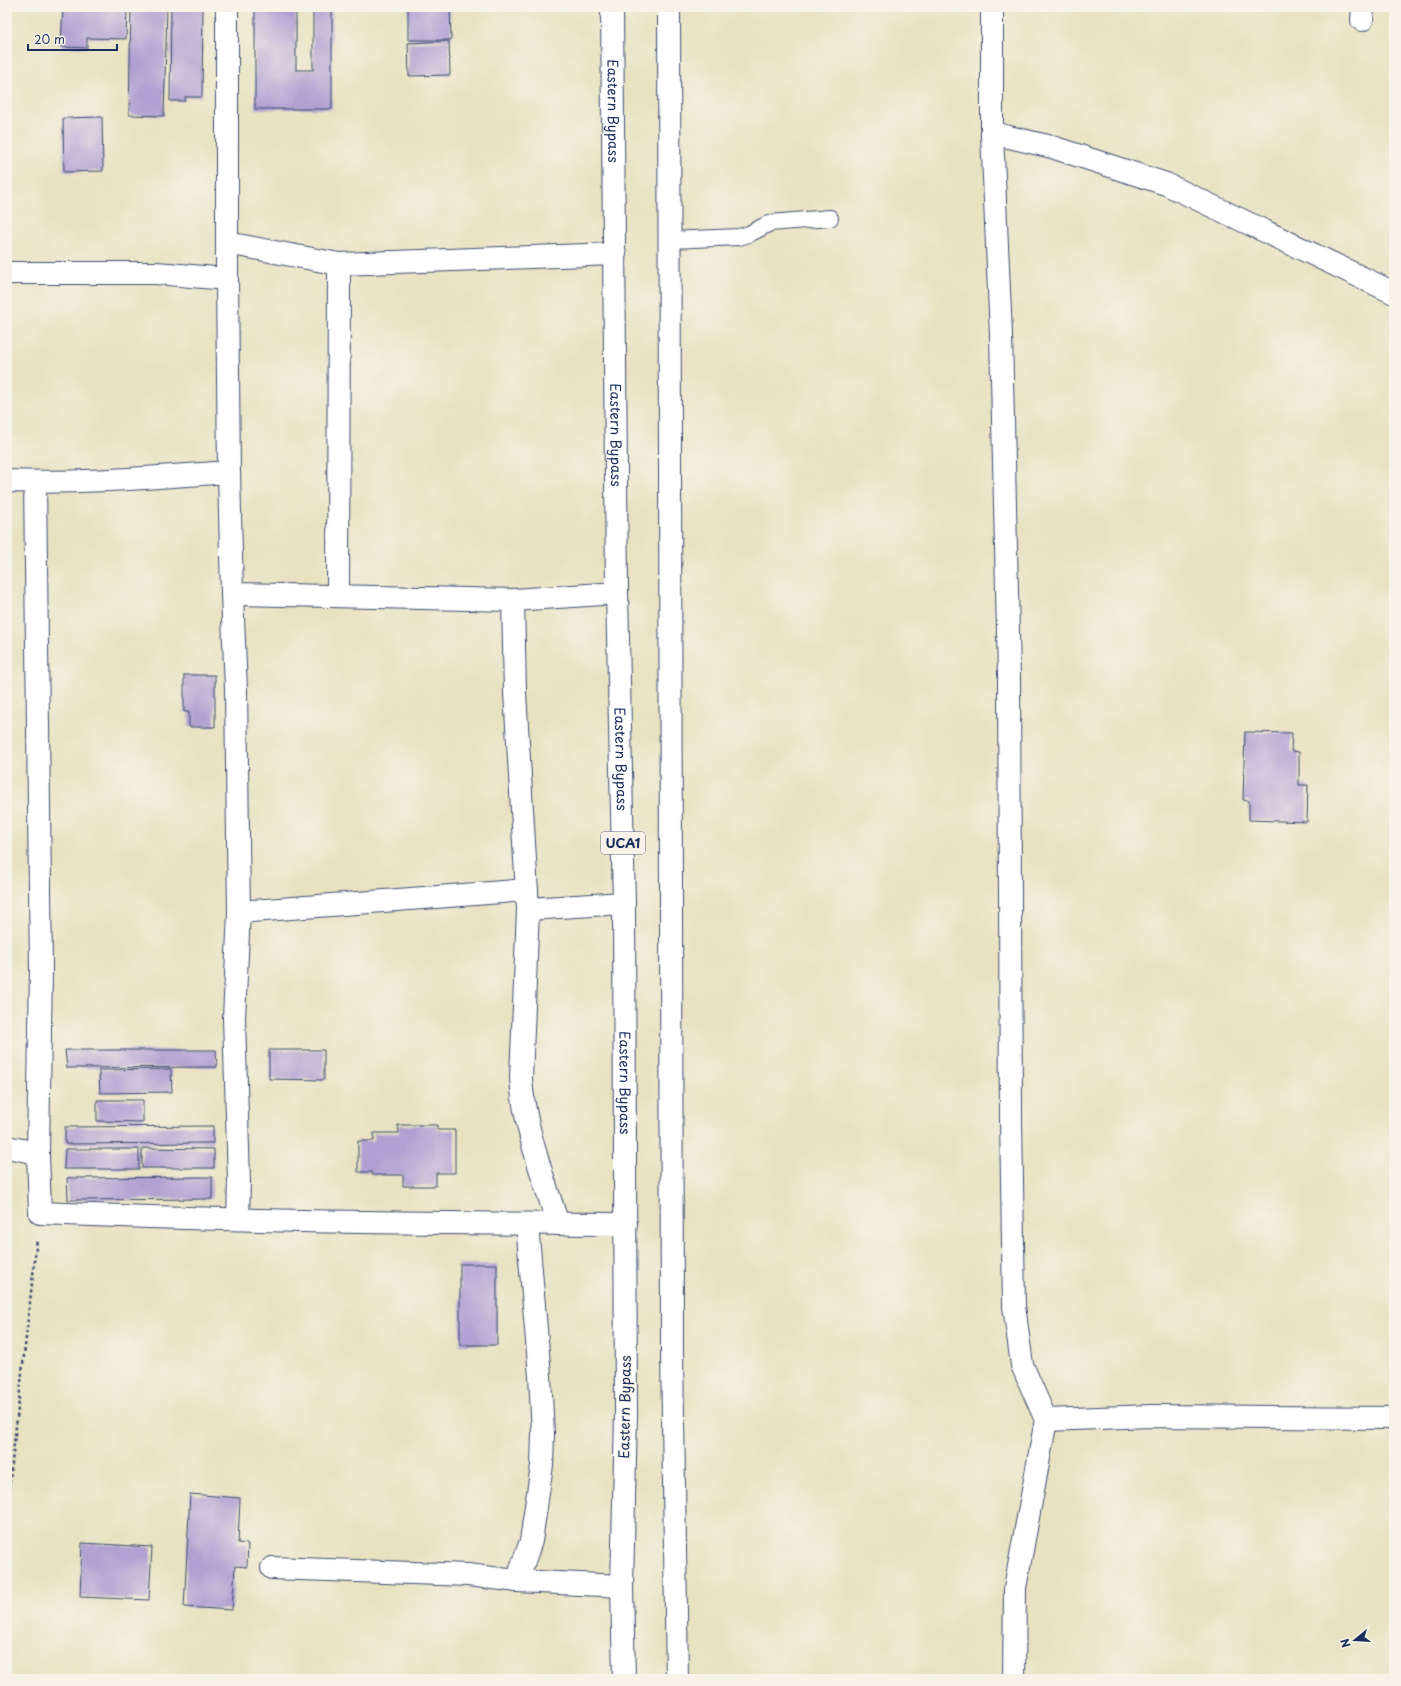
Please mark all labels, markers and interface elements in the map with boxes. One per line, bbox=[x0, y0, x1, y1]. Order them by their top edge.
scale bar bbox=[28, 26, 117, 52]
text: 20 m bbox=[34, 30, 65, 48]
street label: Eastern Bypass bbox=[602, 59, 624, 163]
street label: Eastern Bypass bbox=[605, 383, 627, 487]
street label: Eastern Bypass bbox=[610, 707, 633, 811]
road number: UCA1 bbox=[601, 832, 645, 854]
street label: Eastern Bypass bbox=[615, 1031, 636, 1135]
street label: Eastern Bypass bbox=[613, 1355, 636, 1459]
north arrow bbox=[1335, 1620, 1375, 1660]
text: N bbox=[1335, 1636, 1354, 1650]

